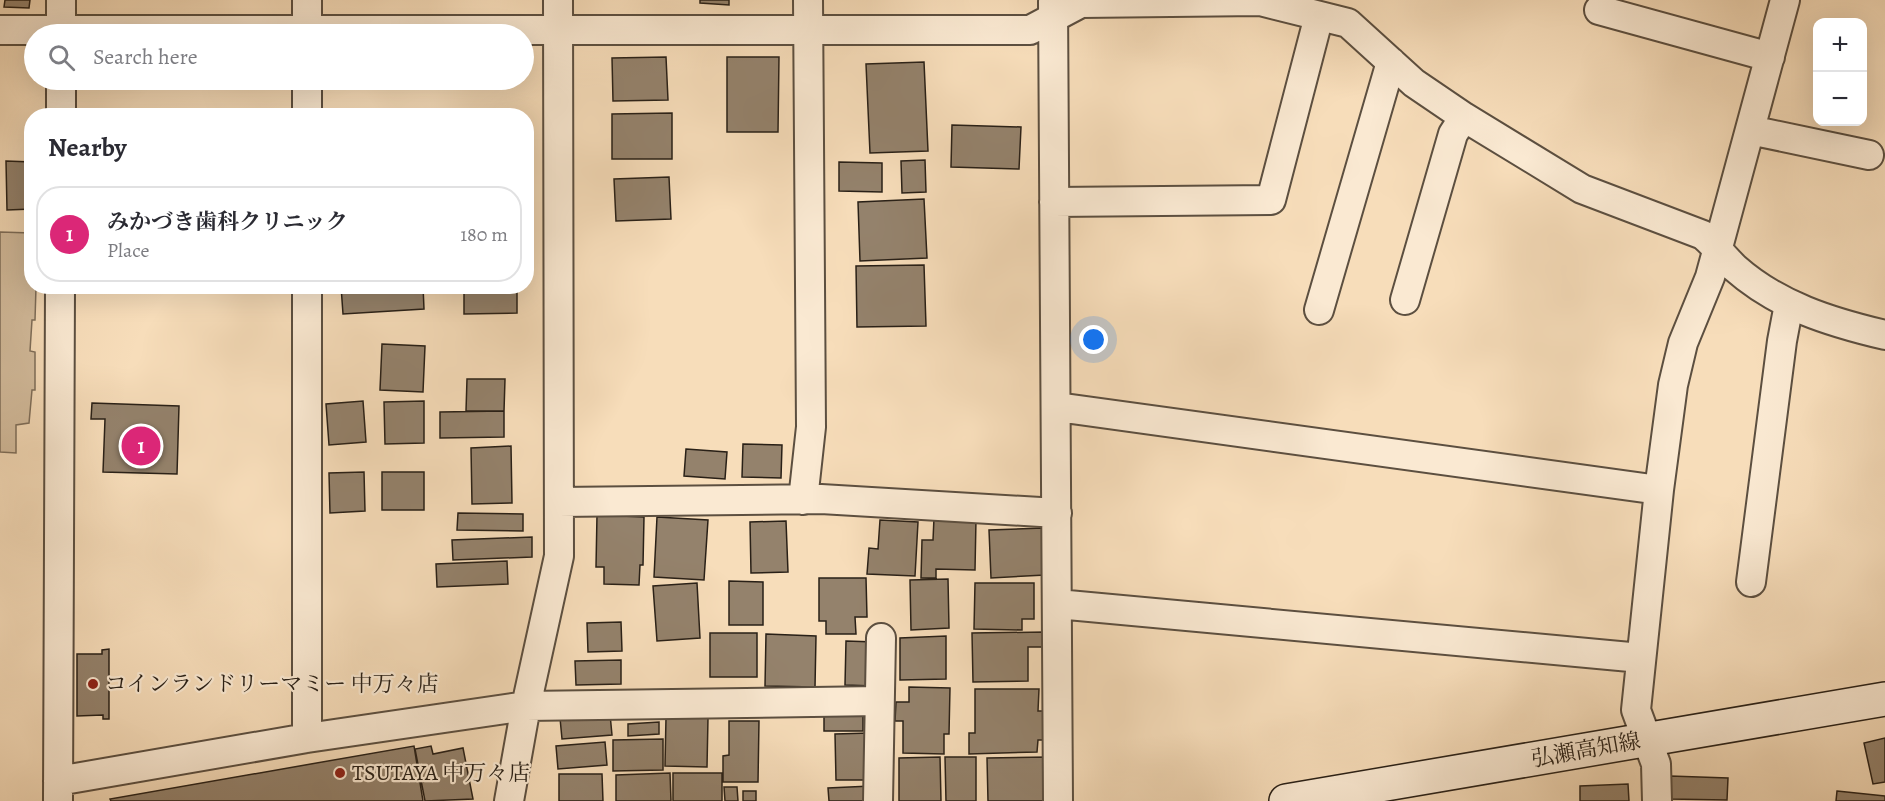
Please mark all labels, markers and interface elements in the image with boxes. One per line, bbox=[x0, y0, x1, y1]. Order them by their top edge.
map controls bbox=[1813, 18, 1867, 126]
button: + bbox=[1813, 18, 1867, 72]
search box bbox=[24, 24, 534, 90]
icon: search bbox=[45, 41, 78, 74]
text: Search here bbox=[93, 42, 198, 72]
button: − bbox=[1813, 72, 1867, 126]
text: Nearby bbox=[48, 130, 127, 165]
text: みかづき歯科クリニック bbox=[107, 207, 348, 237]
text: 1 bbox=[66, 221, 73, 248]
text: 180 m bbox=[460, 221, 508, 248]
text: Place bbox=[107, 237, 149, 264]
your location bbox=[1079, 325, 1108, 354]
pin: 1 bbox=[122, 424, 160, 468]
place label: コインランドリーマミー 中万々店 bbox=[105, 669, 439, 699]
marker: コインランドリーマミー 中万々店 bbox=[86, 677, 100, 691]
street label: 弘瀬高知線 bbox=[1529, 726, 1643, 774]
place label: TSUTAYA 中万々店 bbox=[352, 758, 530, 788]
marker: TSUTAYA 中万々店 bbox=[333, 766, 347, 780]

